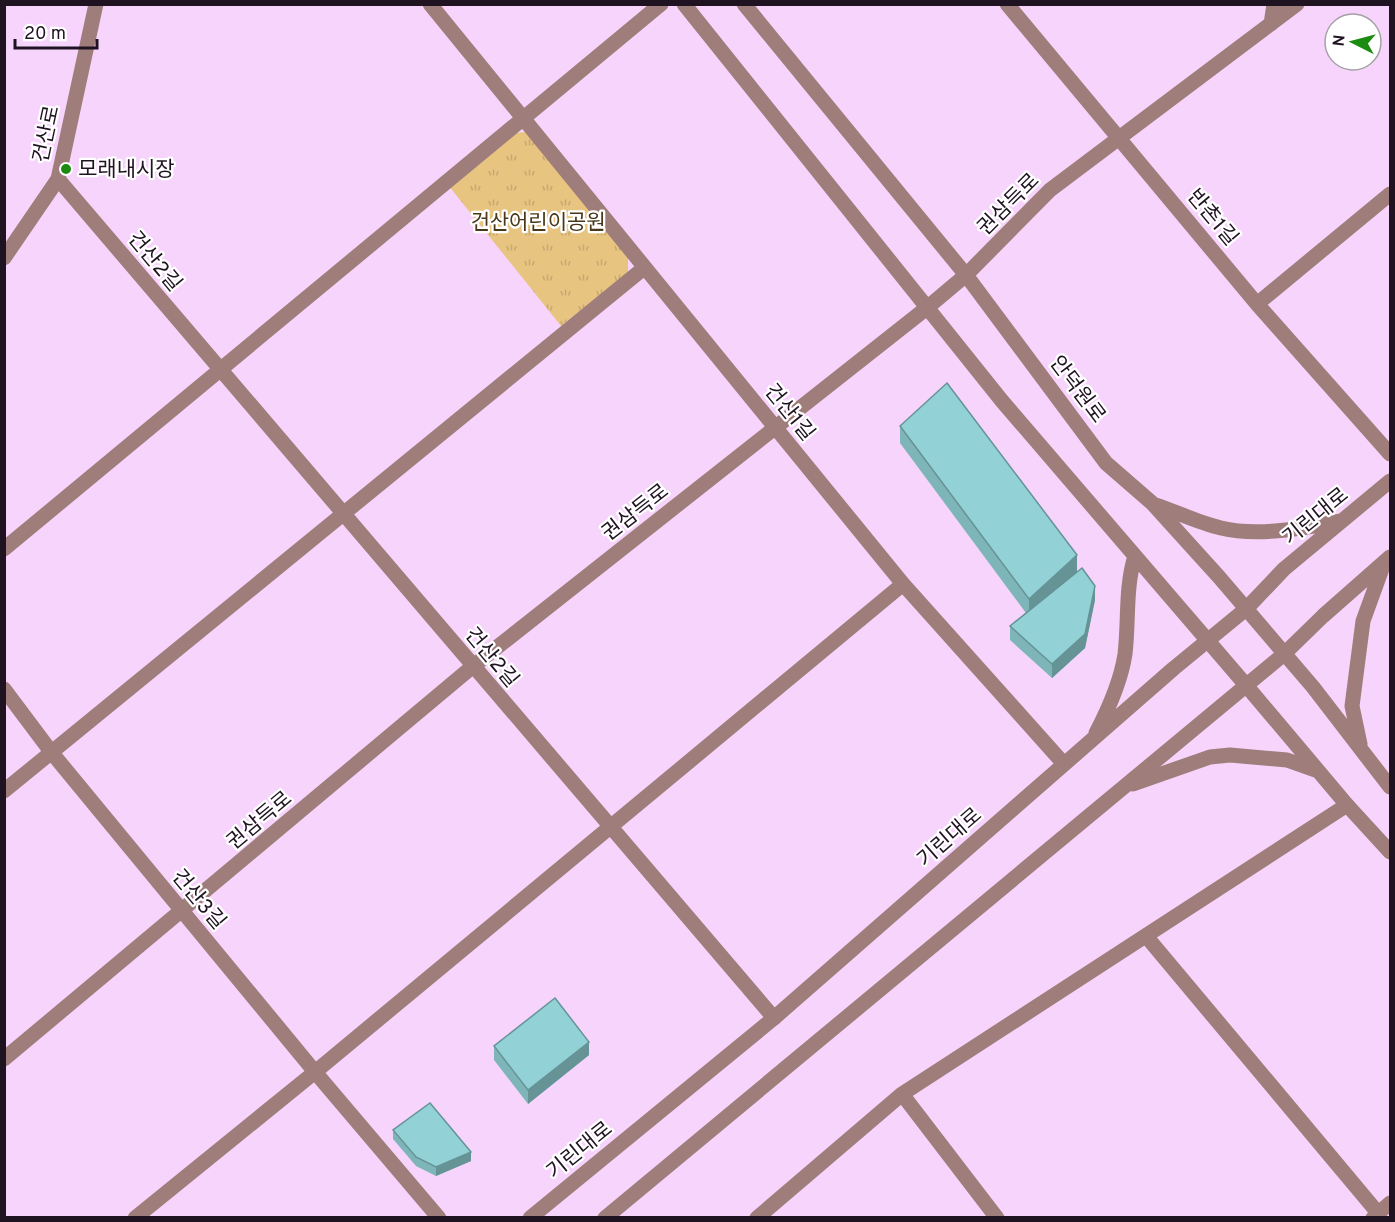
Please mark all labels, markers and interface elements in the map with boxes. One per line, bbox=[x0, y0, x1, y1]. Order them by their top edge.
scale bar bbox=[15, 12, 98, 50]
north arrow bbox=[1323, 12, 1383, 72]
text: 20 m bbox=[24, 23, 66, 46]
text: N bbox=[1330, 34, 1351, 47]
street label: 건산로 bbox=[28, 103, 67, 165]
place label: 모래내시장 bbox=[78, 157, 175, 184]
marker: 모래내시장 bbox=[59, 162, 73, 176]
street label: 권삼득로 bbox=[972, 168, 1046, 242]
street label: 반촌1길 bbox=[1180, 184, 1243, 252]
park label: 건산어린이공원 bbox=[470, 210, 606, 237]
street label: 건산2길 bbox=[121, 226, 187, 298]
street label: 안덕원로 bbox=[1043, 351, 1111, 429]
street label: 건산1길 bbox=[758, 379, 820, 447]
street label: 권삼득로 bbox=[597, 479, 675, 548]
street label: 기린대로 bbox=[1277, 482, 1354, 552]
street label: 건산2길 bbox=[458, 622, 524, 694]
street label: 권삼득로 bbox=[222, 786, 298, 856]
street label: 기린대로 bbox=[912, 803, 988, 874]
street label: 건산3길 bbox=[165, 864, 231, 936]
street label: 기린대로 bbox=[541, 1116, 618, 1186]

